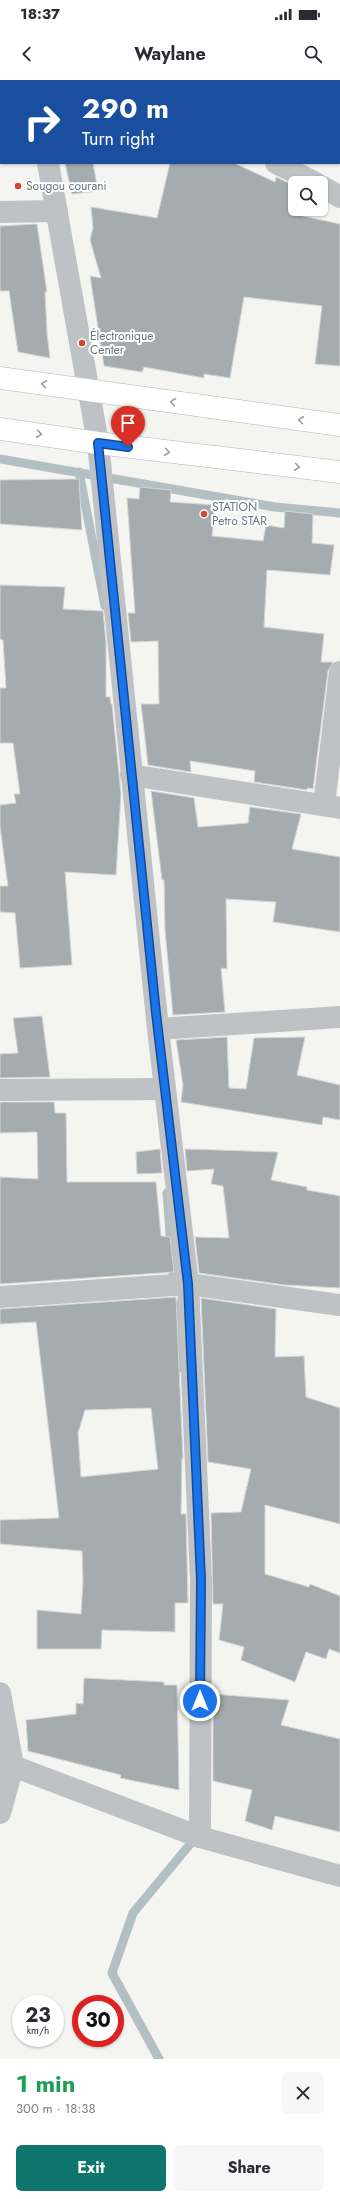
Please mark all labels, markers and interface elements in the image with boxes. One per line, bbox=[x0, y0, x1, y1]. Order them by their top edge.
text: 18:37 bbox=[20, 3, 60, 25]
text: Waylane bbox=[134, 41, 206, 67]
icon: back bbox=[16, 43, 38, 65]
icon: search bbox=[302, 43, 324, 65]
text: 290 m bbox=[82, 88, 169, 129]
icon: right bbox=[16, 96, 68, 148]
text: Turn right bbox=[82, 126, 154, 152]
map controls bbox=[288, 176, 328, 216]
button: search bbox=[288, 176, 328, 216]
place label: Sougou courani bbox=[26, 177, 107, 195]
marker: Sougou courani bbox=[13, 181, 23, 191]
place label: Électronique Center bbox=[90, 327, 153, 359]
marker: Électronique Center bbox=[77, 338, 87, 348]
one-way arrow bbox=[41, 380, 47, 389]
one-way arrow bbox=[170, 398, 176, 407]
pin bbox=[111, 406, 145, 447]
icon: arrive bbox=[117, 412, 139, 434]
one-way arrow bbox=[298, 416, 304, 425]
one-way arrow bbox=[36, 429, 42, 438]
one-way arrow bbox=[164, 447, 170, 456]
one-way arrow bbox=[293, 462, 300, 471]
place label: STATION Petro STAR bbox=[212, 498, 267, 530]
marker: STATION Petro STAR bbox=[199, 509, 209, 519]
position arrow bbox=[179, 1680, 221, 1722]
speed limit sign: 30 bbox=[72, 1995, 124, 2047]
text: 23 bbox=[25, 2001, 51, 2030]
text: km/h bbox=[27, 2023, 49, 2038]
text: 1 min bbox=[16, 2066, 76, 2101]
button: close bbox=[282, 2072, 324, 2114]
text: 300 m · 18:38 bbox=[16, 2099, 95, 2118]
button: Exit bbox=[16, 2145, 166, 2191]
button: Share bbox=[174, 2145, 324, 2191]

